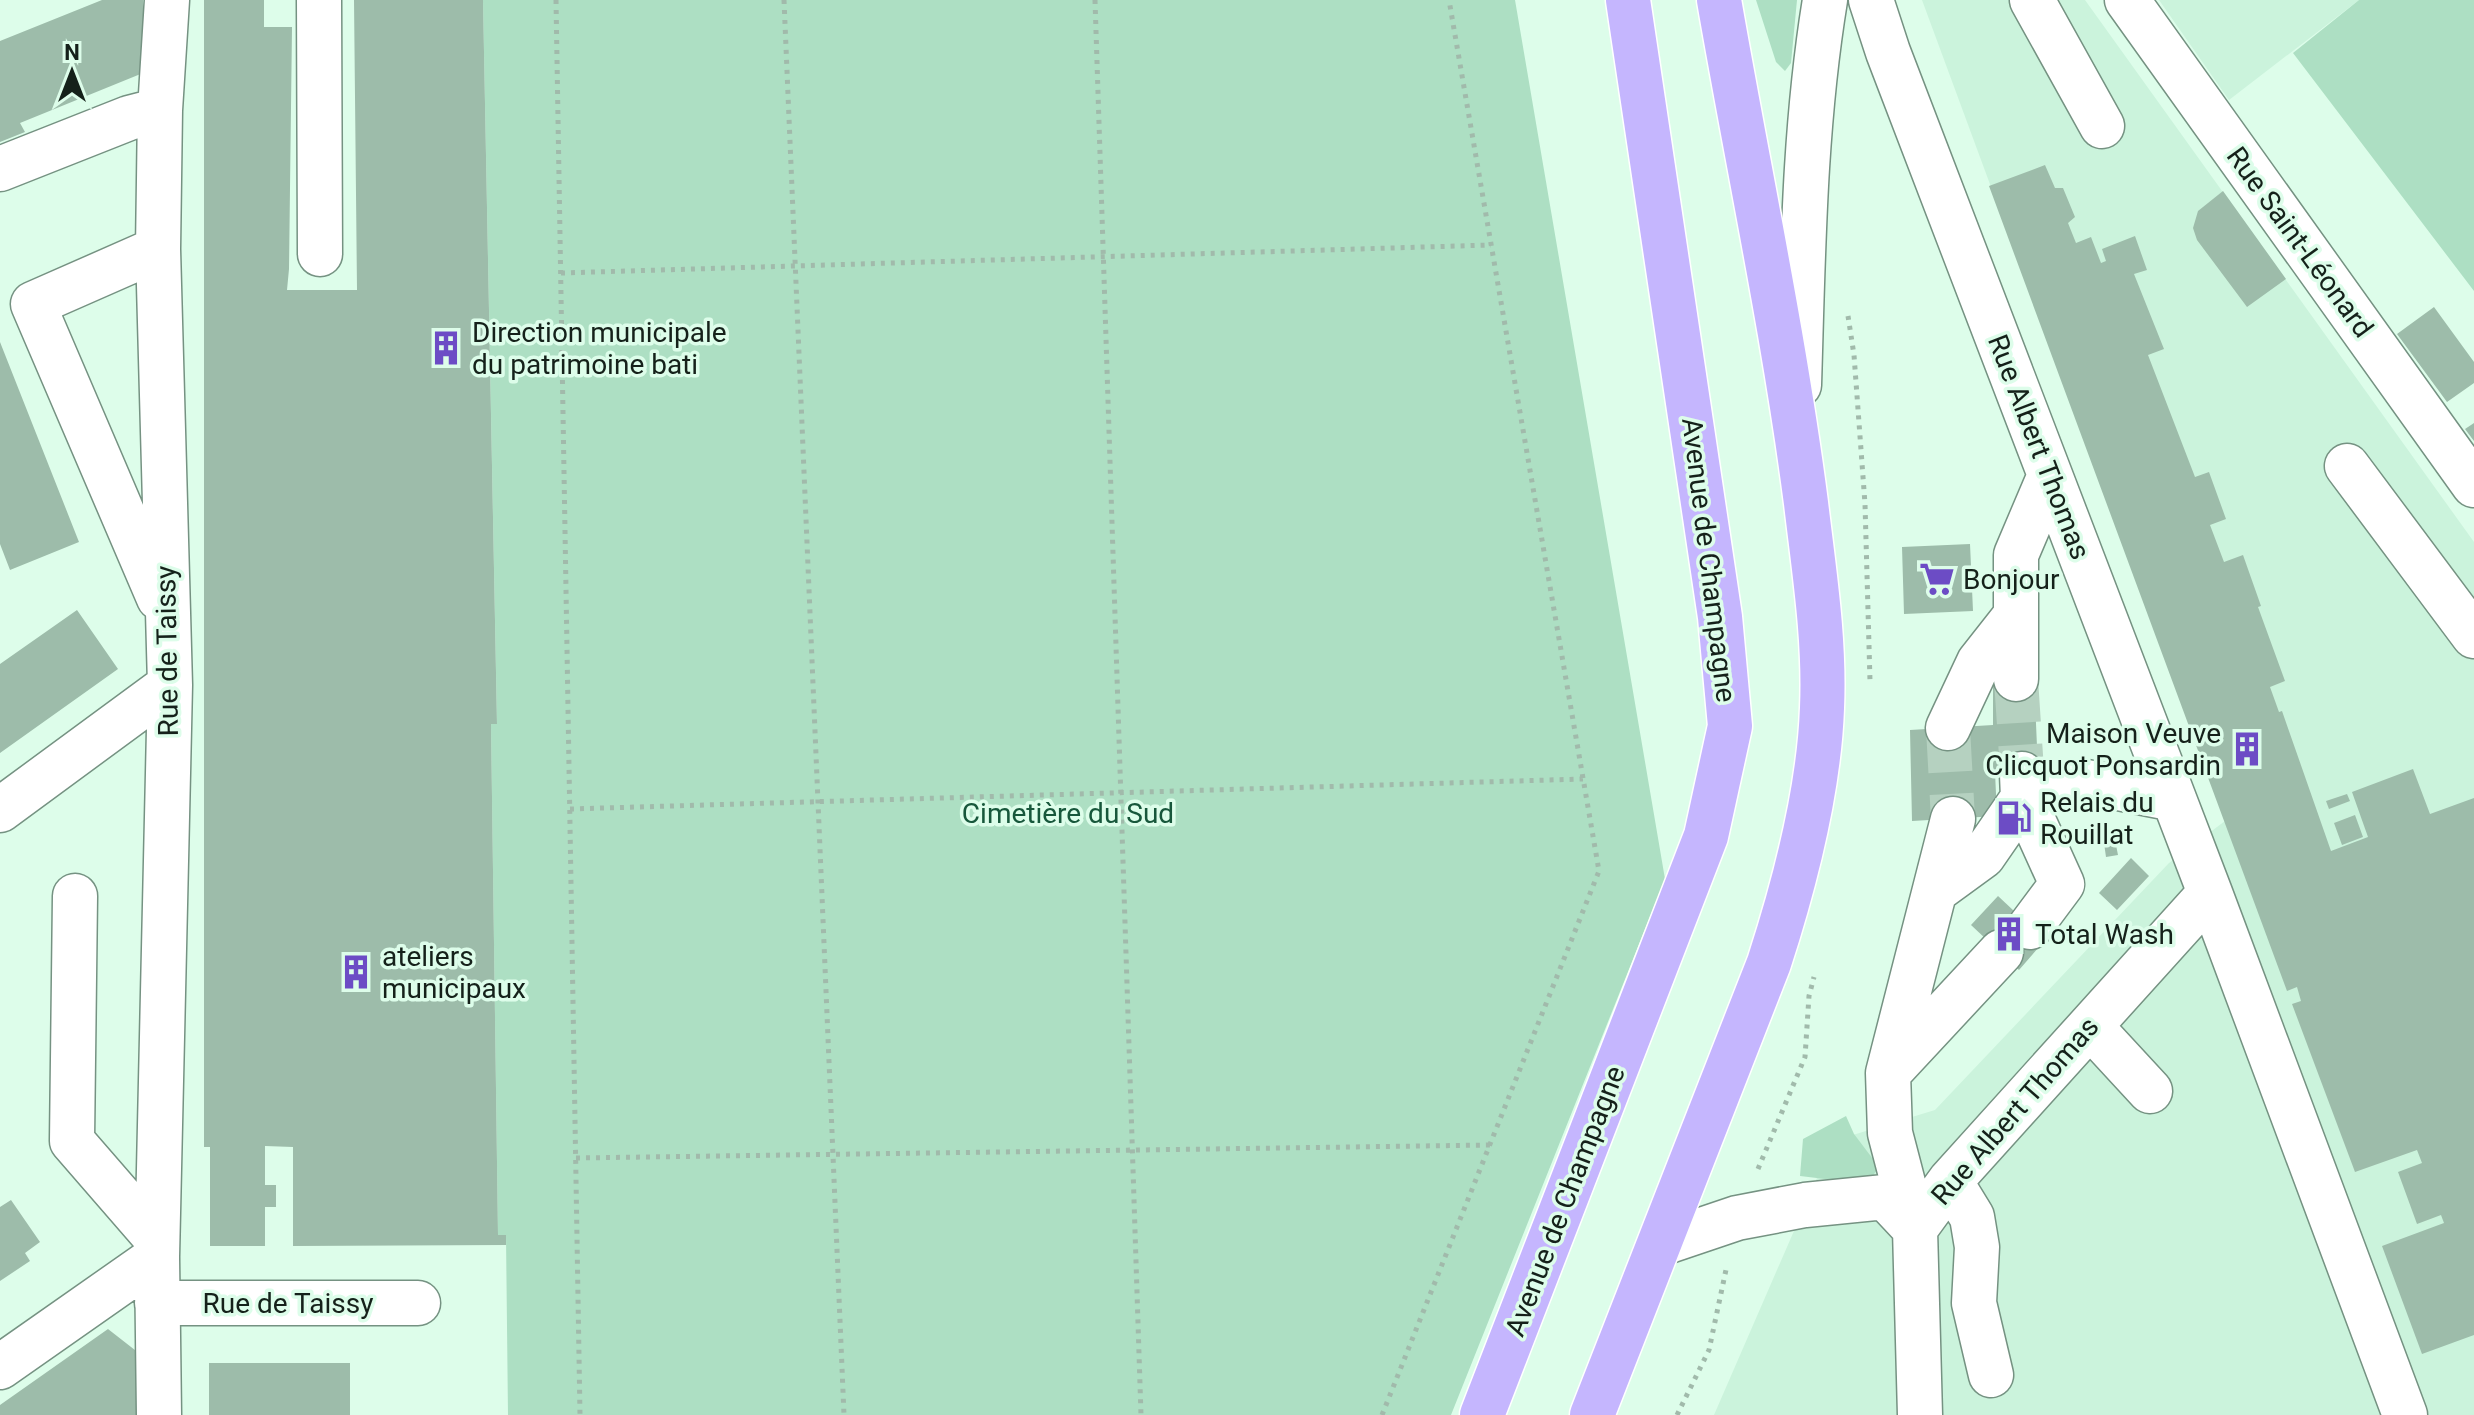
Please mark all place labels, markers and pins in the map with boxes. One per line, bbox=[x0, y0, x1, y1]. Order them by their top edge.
place label: Direction municipale du patrimoine bati bbox=[472, 316, 727, 381]
building icon: Direction municipale du patrimoine bati bbox=[427, 329, 465, 367]
supermarket icon: Bonjour bbox=[1918, 560, 1956, 598]
place label: Bonjour bbox=[1963, 563, 2060, 596]
place label: Maison Veuve Clicquot Ponsardin bbox=[1985, 717, 2221, 782]
building icon: Maison Veuve Clicquot Ponsardin bbox=[2228, 730, 2266, 768]
place label: Relais du Rouillat bbox=[2040, 786, 2154, 851]
fuel station icon: Relais du Rouillat bbox=[1995, 799, 2033, 837]
building icon: Total Wash bbox=[1990, 915, 2028, 953]
place label: Total Wash bbox=[2035, 918, 2174, 951]
place label: ateliers municipaux bbox=[382, 940, 526, 1005]
building icon: ateliers municipaux bbox=[337, 953, 375, 991]

